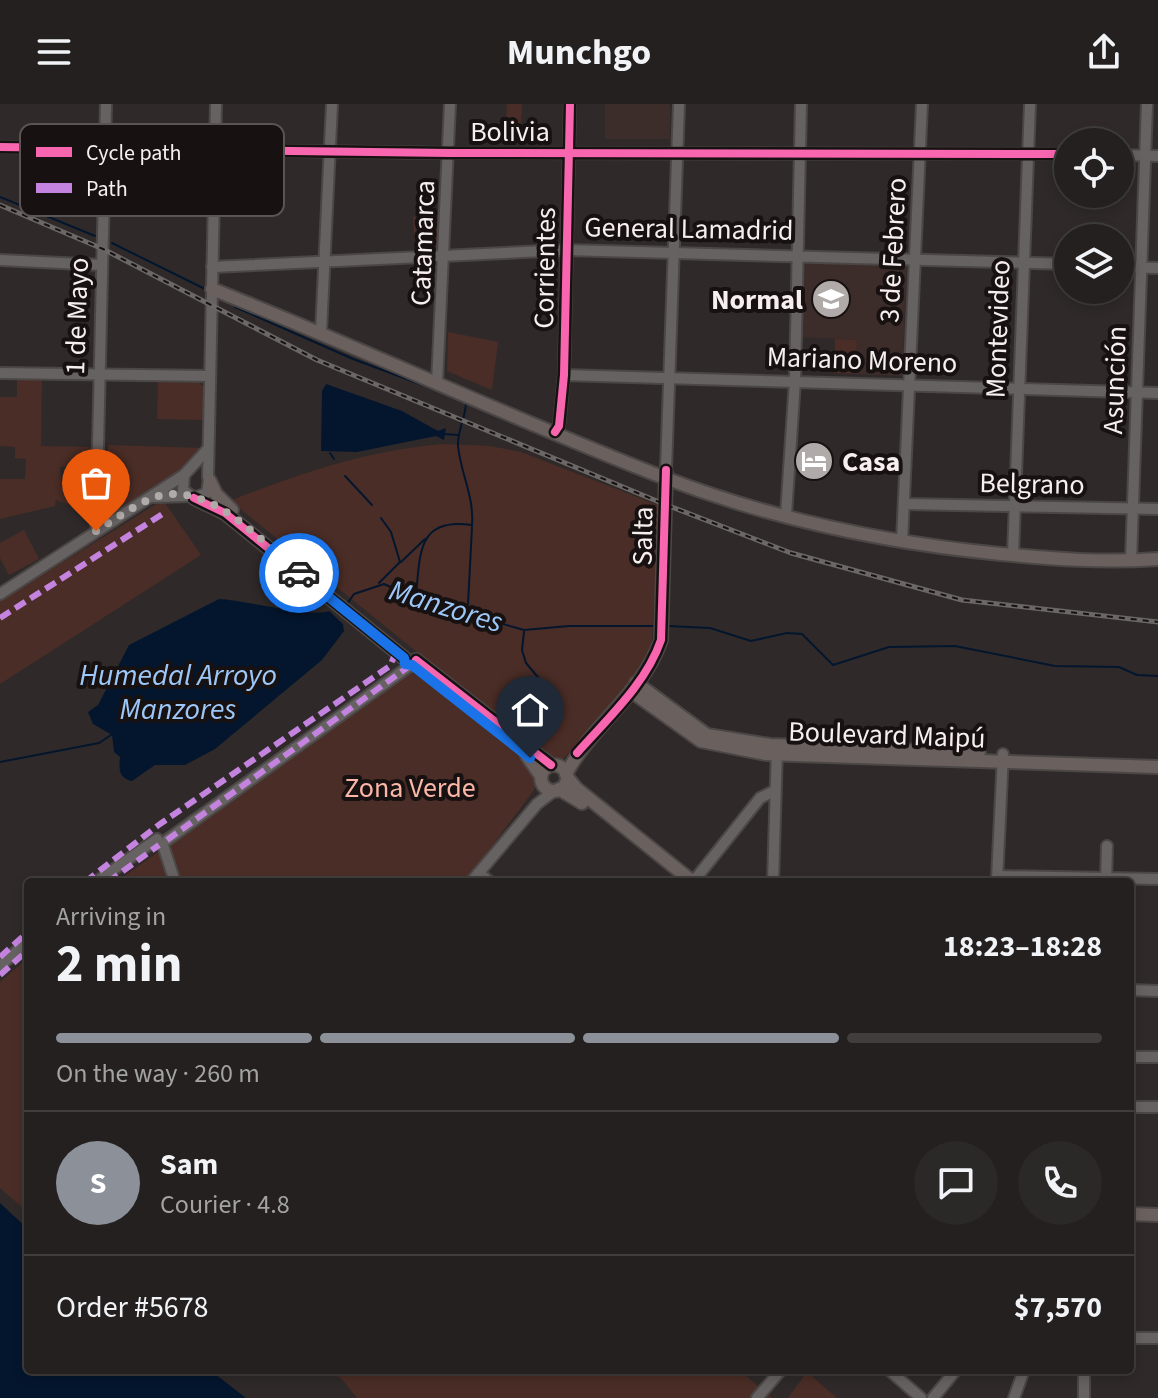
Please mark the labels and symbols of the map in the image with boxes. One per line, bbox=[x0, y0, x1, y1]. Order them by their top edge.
street label: Bolivia bbox=[470, 112, 550, 152]
legend bbox=[20, 124, 284, 216]
text: Cycle path bbox=[86, 137, 182, 169]
text: Path bbox=[86, 173, 128, 205]
street label: 3 de Febrero bbox=[869, 176, 917, 324]
street label: Catamarca bbox=[401, 179, 445, 307]
street label: Corrientes bbox=[524, 207, 566, 329]
street label: General Lamadrid bbox=[584, 207, 794, 251]
street label: 1 de Mayo bbox=[55, 257, 99, 375]
street label: Montevideo bbox=[976, 259, 1020, 399]
school or university icon: Normal bbox=[810, 278, 852, 320]
place label: Normal bbox=[711, 280, 803, 320]
street label: Asunción bbox=[1093, 325, 1137, 435]
street label: Mariano Moreno bbox=[766, 337, 958, 383]
hotel icon: Casa bbox=[793, 440, 835, 482]
place label: Casa bbox=[842, 442, 900, 482]
pin bbox=[62, 449, 130, 531]
street label: Belgrano bbox=[979, 463, 1085, 505]
street label: Salta bbox=[622, 506, 664, 566]
courier bbox=[259, 533, 339, 613]
water label: Manzores bbox=[384, 569, 508, 644]
water label: Humedal Arroyo Manzores bbox=[79, 654, 277, 731]
pin bbox=[496, 676, 564, 758]
street label: Boulevard Maipú bbox=[788, 712, 986, 758]
park label: Zona Verde bbox=[344, 768, 476, 808]

